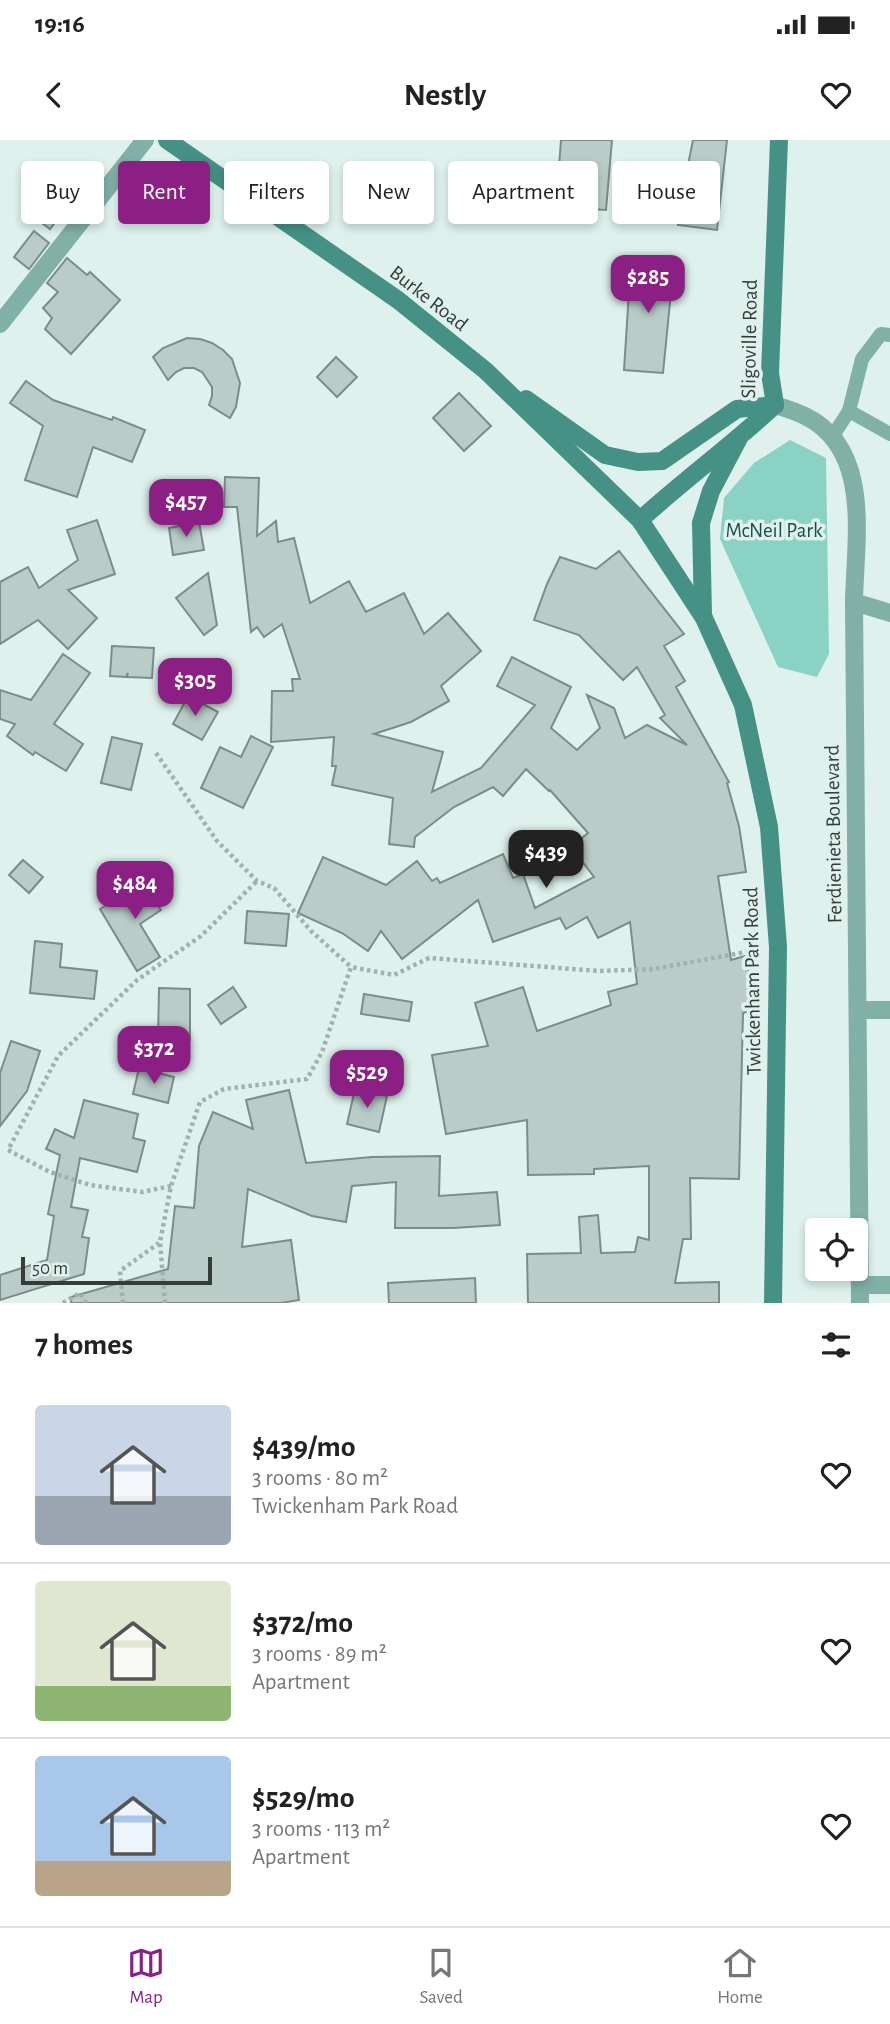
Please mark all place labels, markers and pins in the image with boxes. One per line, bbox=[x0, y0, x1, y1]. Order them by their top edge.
pin: $285 bbox=[607, 256, 689, 315]
pin: $457 bbox=[145, 480, 227, 539]
pin: $305 bbox=[154, 658, 236, 718]
pin: $439 bbox=[505, 830, 587, 890]
pin: $484 bbox=[94, 862, 176, 921]
pin: $372 bbox=[113, 1026, 195, 1086]
pin: $529 bbox=[326, 1051, 408, 1110]

